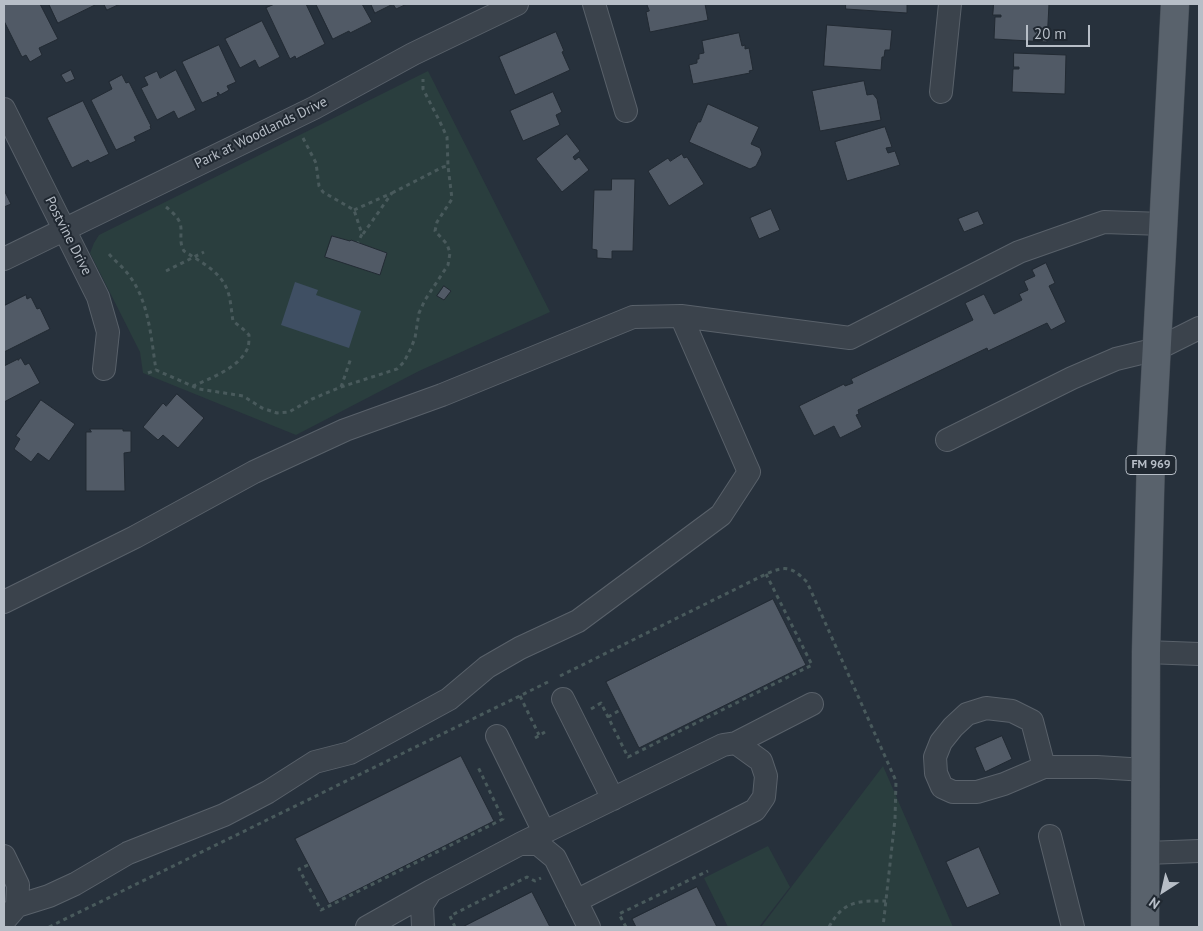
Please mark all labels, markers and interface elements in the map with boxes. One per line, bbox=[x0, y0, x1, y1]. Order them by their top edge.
scale bar bbox=[1028, 15, 1092, 47]
text: 20 m bbox=[1034, 24, 1067, 43]
street label: Park at Woodlands Drive bbox=[192, 94, 330, 172]
street label: Postvine Drive bbox=[41, 194, 95, 278]
road number: FM 969 bbox=[1126, 456, 1176, 474]
north arrow bbox=[1138, 866, 1188, 916]
text: N bbox=[1145, 893, 1163, 913]

